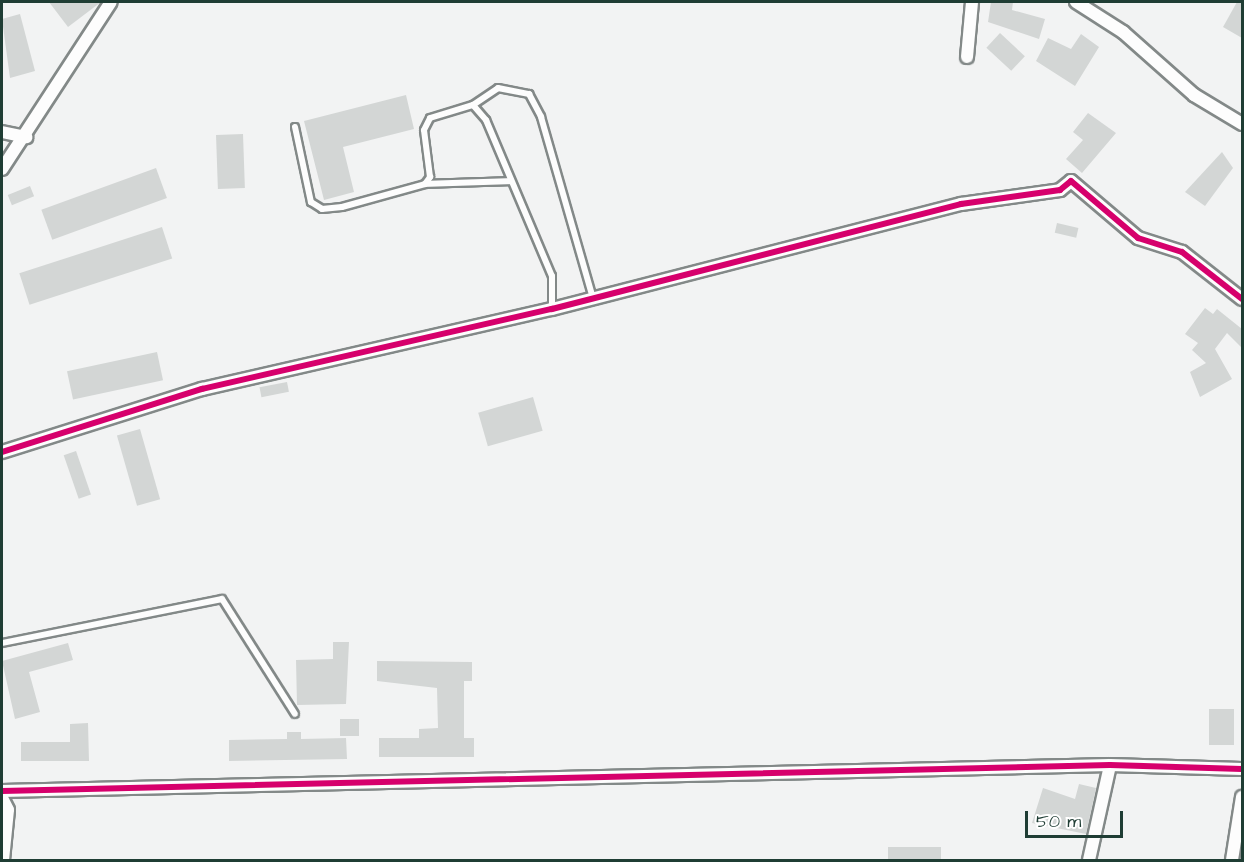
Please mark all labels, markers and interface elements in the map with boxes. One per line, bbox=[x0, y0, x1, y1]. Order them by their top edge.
scale bar bbox=[1028, 799, 1126, 837]
text: 50 m bbox=[1036, 809, 1081, 834]

